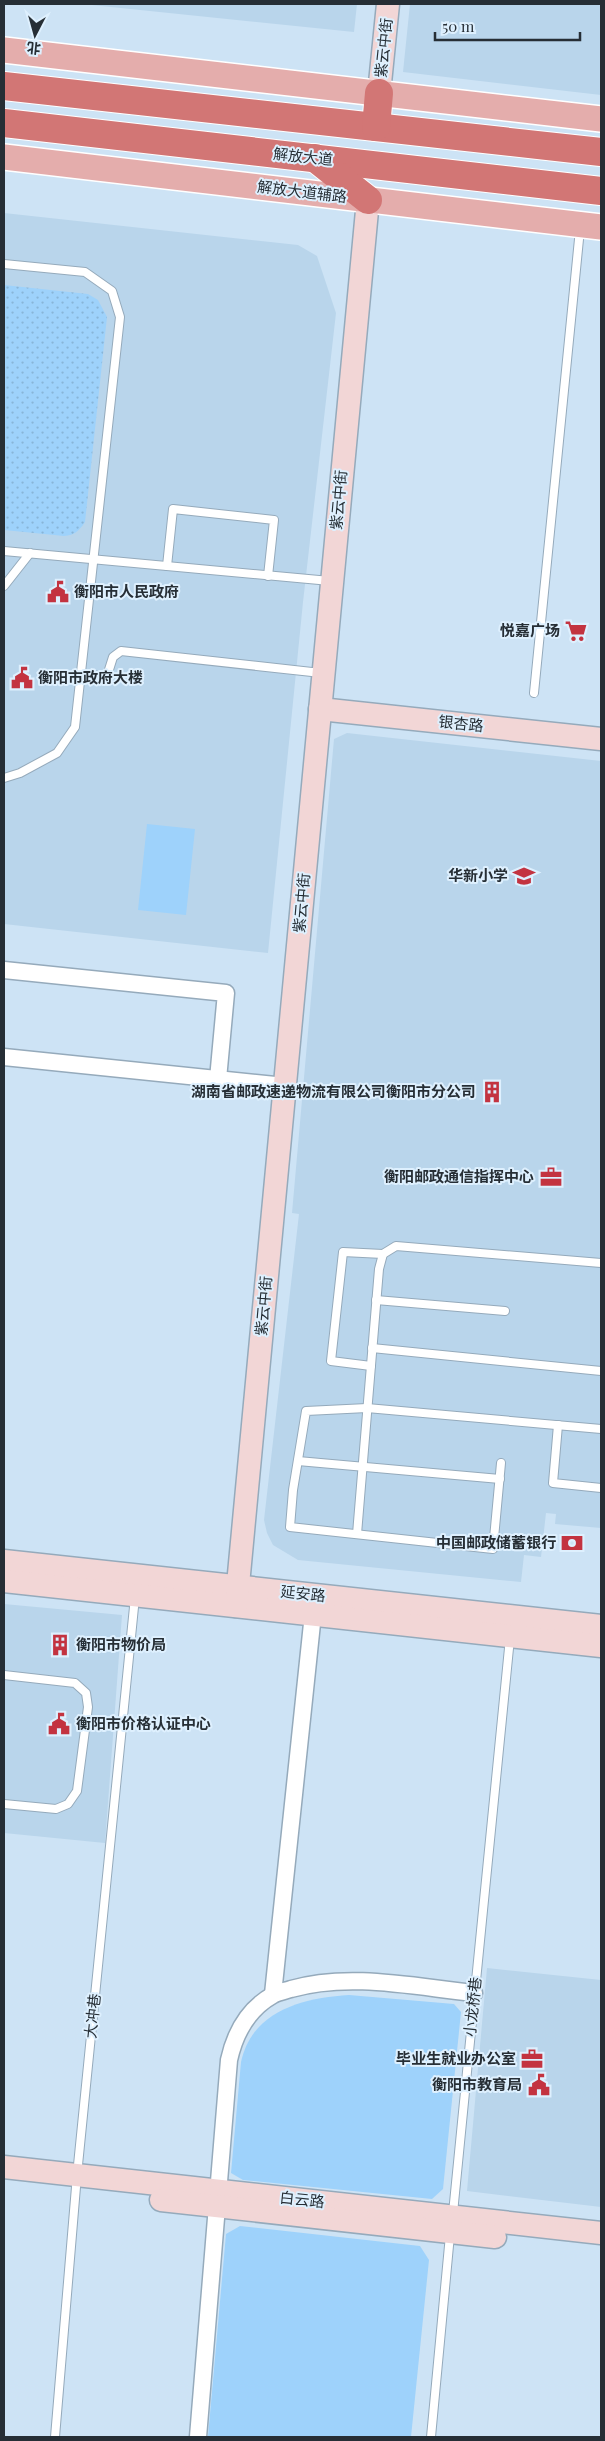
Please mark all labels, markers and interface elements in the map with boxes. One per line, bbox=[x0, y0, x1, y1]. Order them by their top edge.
north arrow bbox=[10, 10, 60, 60]
scale bar bbox=[435, 10, 580, 42]
text: 50 m bbox=[442, 16, 475, 36]
street label: 紫云中街 bbox=[370, 17, 396, 79]
text: 北 bbox=[26, 38, 42, 59]
street label: 解放大道 bbox=[272, 143, 334, 169]
street label: 解放大道辅路 bbox=[256, 176, 348, 206]
street label: 紫云中街 bbox=[325, 469, 351, 531]
public building icon: 衡阳市人民政府 bbox=[45, 579, 71, 605]
place label: 衡阳市人民政府 bbox=[74, 581, 179, 601]
supermarket icon: 悦嘉广场 bbox=[563, 618, 589, 644]
place label: 悦嘉广场 bbox=[500, 620, 560, 640]
public building icon: 衡阳市政府大楼 bbox=[9, 665, 35, 691]
place label: 衡阳市政府大楼 bbox=[38, 667, 143, 687]
street label: 银杏路 bbox=[438, 711, 485, 735]
school or university icon: 华新小学 bbox=[511, 863, 537, 889]
place label: 华新小学 bbox=[448, 865, 508, 885]
street label: 紫云中街 bbox=[288, 872, 314, 934]
building icon: 湖南省邮政速递物流有限公司衡阳市分公司 bbox=[479, 1079, 505, 1105]
place label: 湖南省邮政速递物流有限公司衡阳市分公司 bbox=[191, 1081, 476, 1101]
office icon: 衡阳邮政通信指挥中心 bbox=[538, 1164, 564, 1190]
place label: 衡阳邮政通信指挥中心 bbox=[384, 1166, 534, 1186]
street label: 紫云中街 bbox=[250, 1275, 276, 1337]
bank icon: 中国邮政储蓄银行 bbox=[559, 1530, 585, 1556]
place label: 中国邮政储蓄银行 bbox=[436, 1532, 556, 1552]
street label: 延安路 bbox=[280, 1581, 327, 1605]
building icon: 衡阳市物价局 bbox=[47, 1632, 73, 1658]
place label: 衡阳市物价局 bbox=[76, 1634, 166, 1654]
public building icon: 衡阳市价格认证中心 bbox=[46, 1711, 72, 1737]
place label: 衡阳市价格认证中心 bbox=[76, 1713, 211, 1733]
street label: 小龙桥巷 bbox=[459, 1976, 485, 2038]
street label: 大冲巷 bbox=[80, 1992, 104, 2039]
office icon: 毕业生就业办公室 bbox=[519, 2046, 545, 2072]
place label: 毕业生就业办公室 bbox=[396, 2048, 516, 2068]
public building icon: 衡阳市教育局 bbox=[526, 2072, 552, 2098]
place label: 衡阳市教育局 bbox=[432, 2074, 522, 2094]
street label: 白云路 bbox=[279, 2187, 326, 2211]

